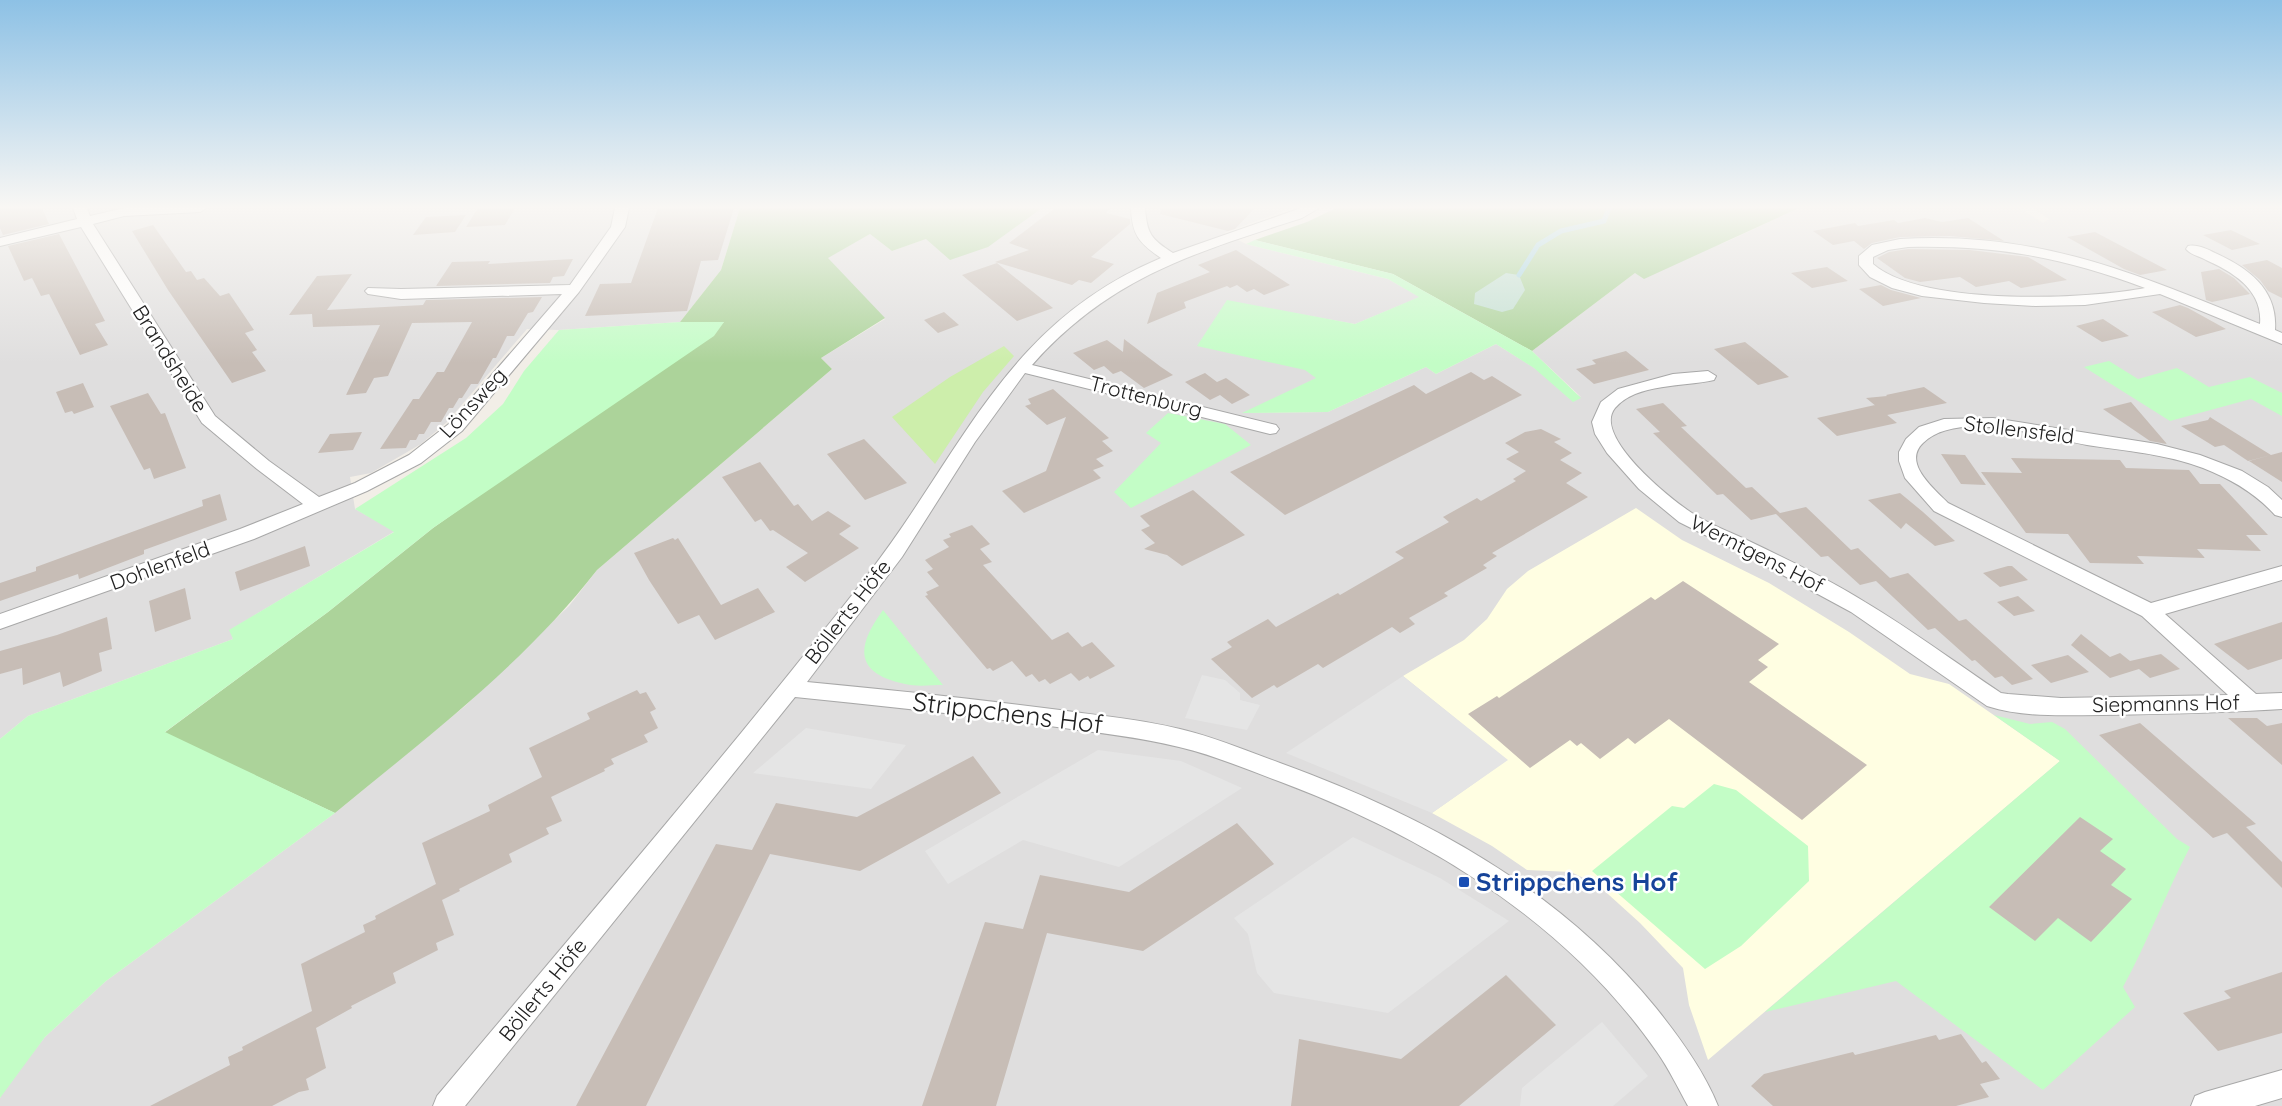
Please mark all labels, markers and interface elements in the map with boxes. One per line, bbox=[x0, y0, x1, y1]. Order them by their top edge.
street label: Brandsheide bbox=[128, 300, 214, 417]
street label: Lönsweg bbox=[433, 362, 511, 443]
street label: Trottenburg bbox=[1087, 369, 1205, 423]
street label: Stollensfeld bbox=[1963, 409, 2076, 449]
street label: Werntgens Hof bbox=[1686, 508, 1829, 598]
street label: Dohlenfeld bbox=[106, 535, 213, 595]
street label: Böllerts Höfe bbox=[798, 554, 896, 669]
street label: Strippchens Hof bbox=[911, 684, 1105, 741]
street label: Siepmanns Hof bbox=[2092, 689, 2241, 717]
place label: Strippchens Hof bbox=[1476, 865, 1679, 898]
marker: Strippchens Hof bbox=[1457, 875, 1471, 889]
street label: Böllerts Höfe bbox=[493, 932, 592, 1046]

